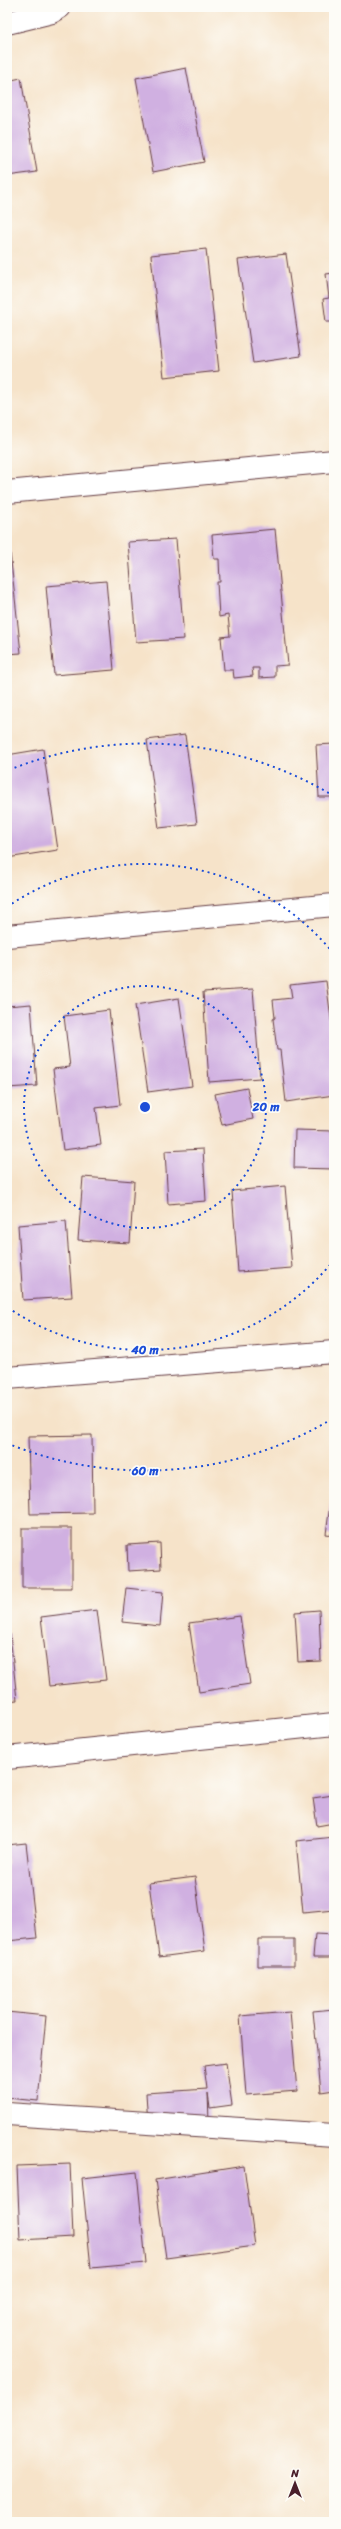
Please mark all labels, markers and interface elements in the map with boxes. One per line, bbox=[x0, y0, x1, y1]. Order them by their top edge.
text: 20 m bbox=[252, 1096, 280, 1118]
centre of rings bbox=[138, 1100, 152, 1114]
text: 40 m bbox=[130, 1339, 159, 1361]
text: 60 m bbox=[131, 1460, 159, 1482]
north arrow bbox=[275, 2463, 315, 2503]
text: N bbox=[290, 2464, 299, 2483]

